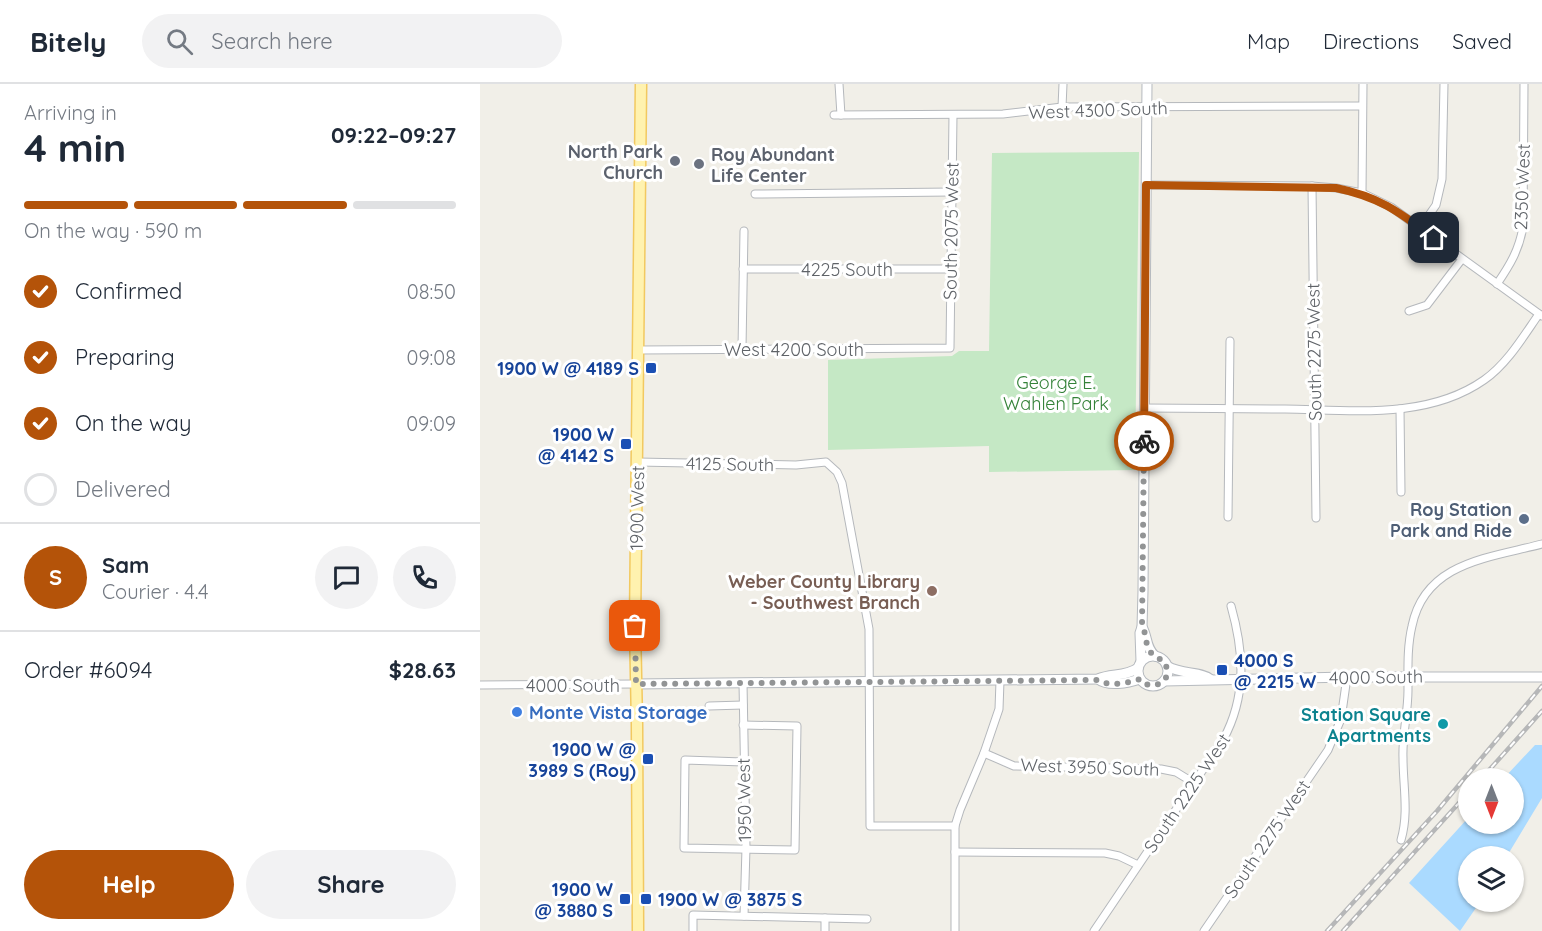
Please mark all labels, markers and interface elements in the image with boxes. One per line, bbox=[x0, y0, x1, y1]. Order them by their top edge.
search box bbox=[142, 14, 562, 68]
text: Bitely bbox=[30, 24, 106, 59]
icon: search bbox=[163, 25, 196, 58]
text: Search here bbox=[211, 27, 333, 55]
text: Map bbox=[1247, 28, 1290, 54]
text: Directions bbox=[1323, 28, 1419, 54]
text: Saved bbox=[1452, 28, 1512, 54]
street label: West 4300 South bbox=[1028, 96, 1168, 124]
text: Arriving in bbox=[24, 100, 117, 125]
text: 09:22–09:27 bbox=[331, 121, 456, 149]
text: 4 min bbox=[24, 123, 126, 172]
place label: North Park Church bbox=[568, 140, 663, 184]
place label: Roy Abundant Life Center bbox=[711, 143, 835, 187]
street label: 2350 West bbox=[1509, 143, 1535, 231]
marker: North Park Church bbox=[668, 154, 682, 168]
marker: Roy Abundant Life Center bbox=[692, 157, 706, 171]
street label: South 2075 West bbox=[938, 162, 964, 300]
pin bbox=[1408, 212, 1459, 263]
text: On the way · 590 m bbox=[24, 218, 202, 243]
icon: home bbox=[1417, 221, 1450, 254]
street label: 4225 South bbox=[801, 258, 893, 281]
icon: check bbox=[24, 275, 57, 308]
text: Confirmed bbox=[75, 277, 182, 305]
text: 08:50 bbox=[407, 279, 456, 304]
street label: South 2275 West bbox=[1301, 283, 1327, 421]
street label: West 4200 South bbox=[724, 338, 864, 361]
icon: check bbox=[24, 341, 57, 374]
text: Preparing bbox=[75, 343, 175, 371]
text: 09:08 bbox=[407, 345, 456, 370]
place label: 1900 W @ 4189 S bbox=[497, 357, 639, 380]
marker: 1900 W @ 4189 S bbox=[644, 361, 658, 375]
park label: George E. Wahlen Park bbox=[1003, 371, 1109, 415]
icon: check bbox=[24, 407, 57, 440]
text: On the way bbox=[75, 409, 191, 437]
text: 09:09 bbox=[406, 411, 456, 436]
courier bbox=[1114, 411, 1174, 471]
place label: 1900 W @ 4142 S bbox=[538, 423, 614, 467]
icon: bike bbox=[1128, 425, 1161, 458]
marker: 1900 W @ 4142 S bbox=[619, 437, 633, 451]
street label: 4125 South bbox=[686, 452, 774, 476]
street label: 1900 West bbox=[625, 465, 649, 551]
text: Delivered bbox=[75, 475, 171, 503]
place label: Roy Station Park and Ride bbox=[1390, 498, 1512, 542]
marker: Roy Station Park and Ride bbox=[1517, 512, 1531, 526]
button: chat bbox=[315, 546, 378, 609]
button: phone bbox=[393, 546, 456, 609]
text: Sam bbox=[102, 551, 149, 579]
text: S bbox=[49, 563, 62, 591]
place label: Weber County Library - Southwest Branch bbox=[728, 570, 920, 614]
text: Courier · 4.4 bbox=[102, 579, 208, 604]
marker: Weber County Library - Southwest Branch bbox=[925, 584, 939, 598]
pin bbox=[609, 600, 660, 651]
icon: bag bbox=[618, 609, 651, 642]
place label: 4000 S @ 2215 W bbox=[1234, 649, 1316, 693]
text: Order #6094 bbox=[24, 656, 152, 684]
text: $28.63 bbox=[389, 656, 456, 684]
marker: 4000 S @ 2215 W bbox=[1215, 663, 1229, 677]
street label: 4000 South bbox=[1329, 665, 1423, 689]
street label: 4000 South bbox=[526, 674, 620, 697]
place label: Monte Vista Storage bbox=[529, 701, 707, 724]
place label: Station Square Apartments bbox=[1301, 703, 1431, 747]
marker: Monte Vista Storage bbox=[510, 705, 524, 719]
marker: Station Square Apartments bbox=[1436, 717, 1450, 731]
street label: South 2225 West bbox=[1139, 729, 1235, 857]
place label: 1900 W @ 3989 S (Roy) bbox=[528, 738, 636, 782]
marker: 1900 W @ 3989 S (Roy) bbox=[641, 752, 655, 766]
street label: West 3950 South bbox=[1020, 753, 1160, 781]
street label: 1950 West bbox=[732, 758, 756, 842]
north arrow bbox=[1458, 768, 1524, 834]
map controls bbox=[1458, 768, 1524, 912]
street label: South 2275 West bbox=[1219, 775, 1315, 903]
button: layers bbox=[1458, 846, 1524, 912]
button: Help bbox=[24, 850, 234, 919]
button: Share bbox=[246, 850, 456, 919]
place label: 1900 W @ 3880 S bbox=[534, 878, 613, 922]
place label: 1900 W @ 3875 S bbox=[658, 888, 803, 911]
marker: 1900 W @ 3880 S bbox=[618, 892, 632, 906]
marker: 1900 W @ 3875 S bbox=[639, 892, 653, 906]

